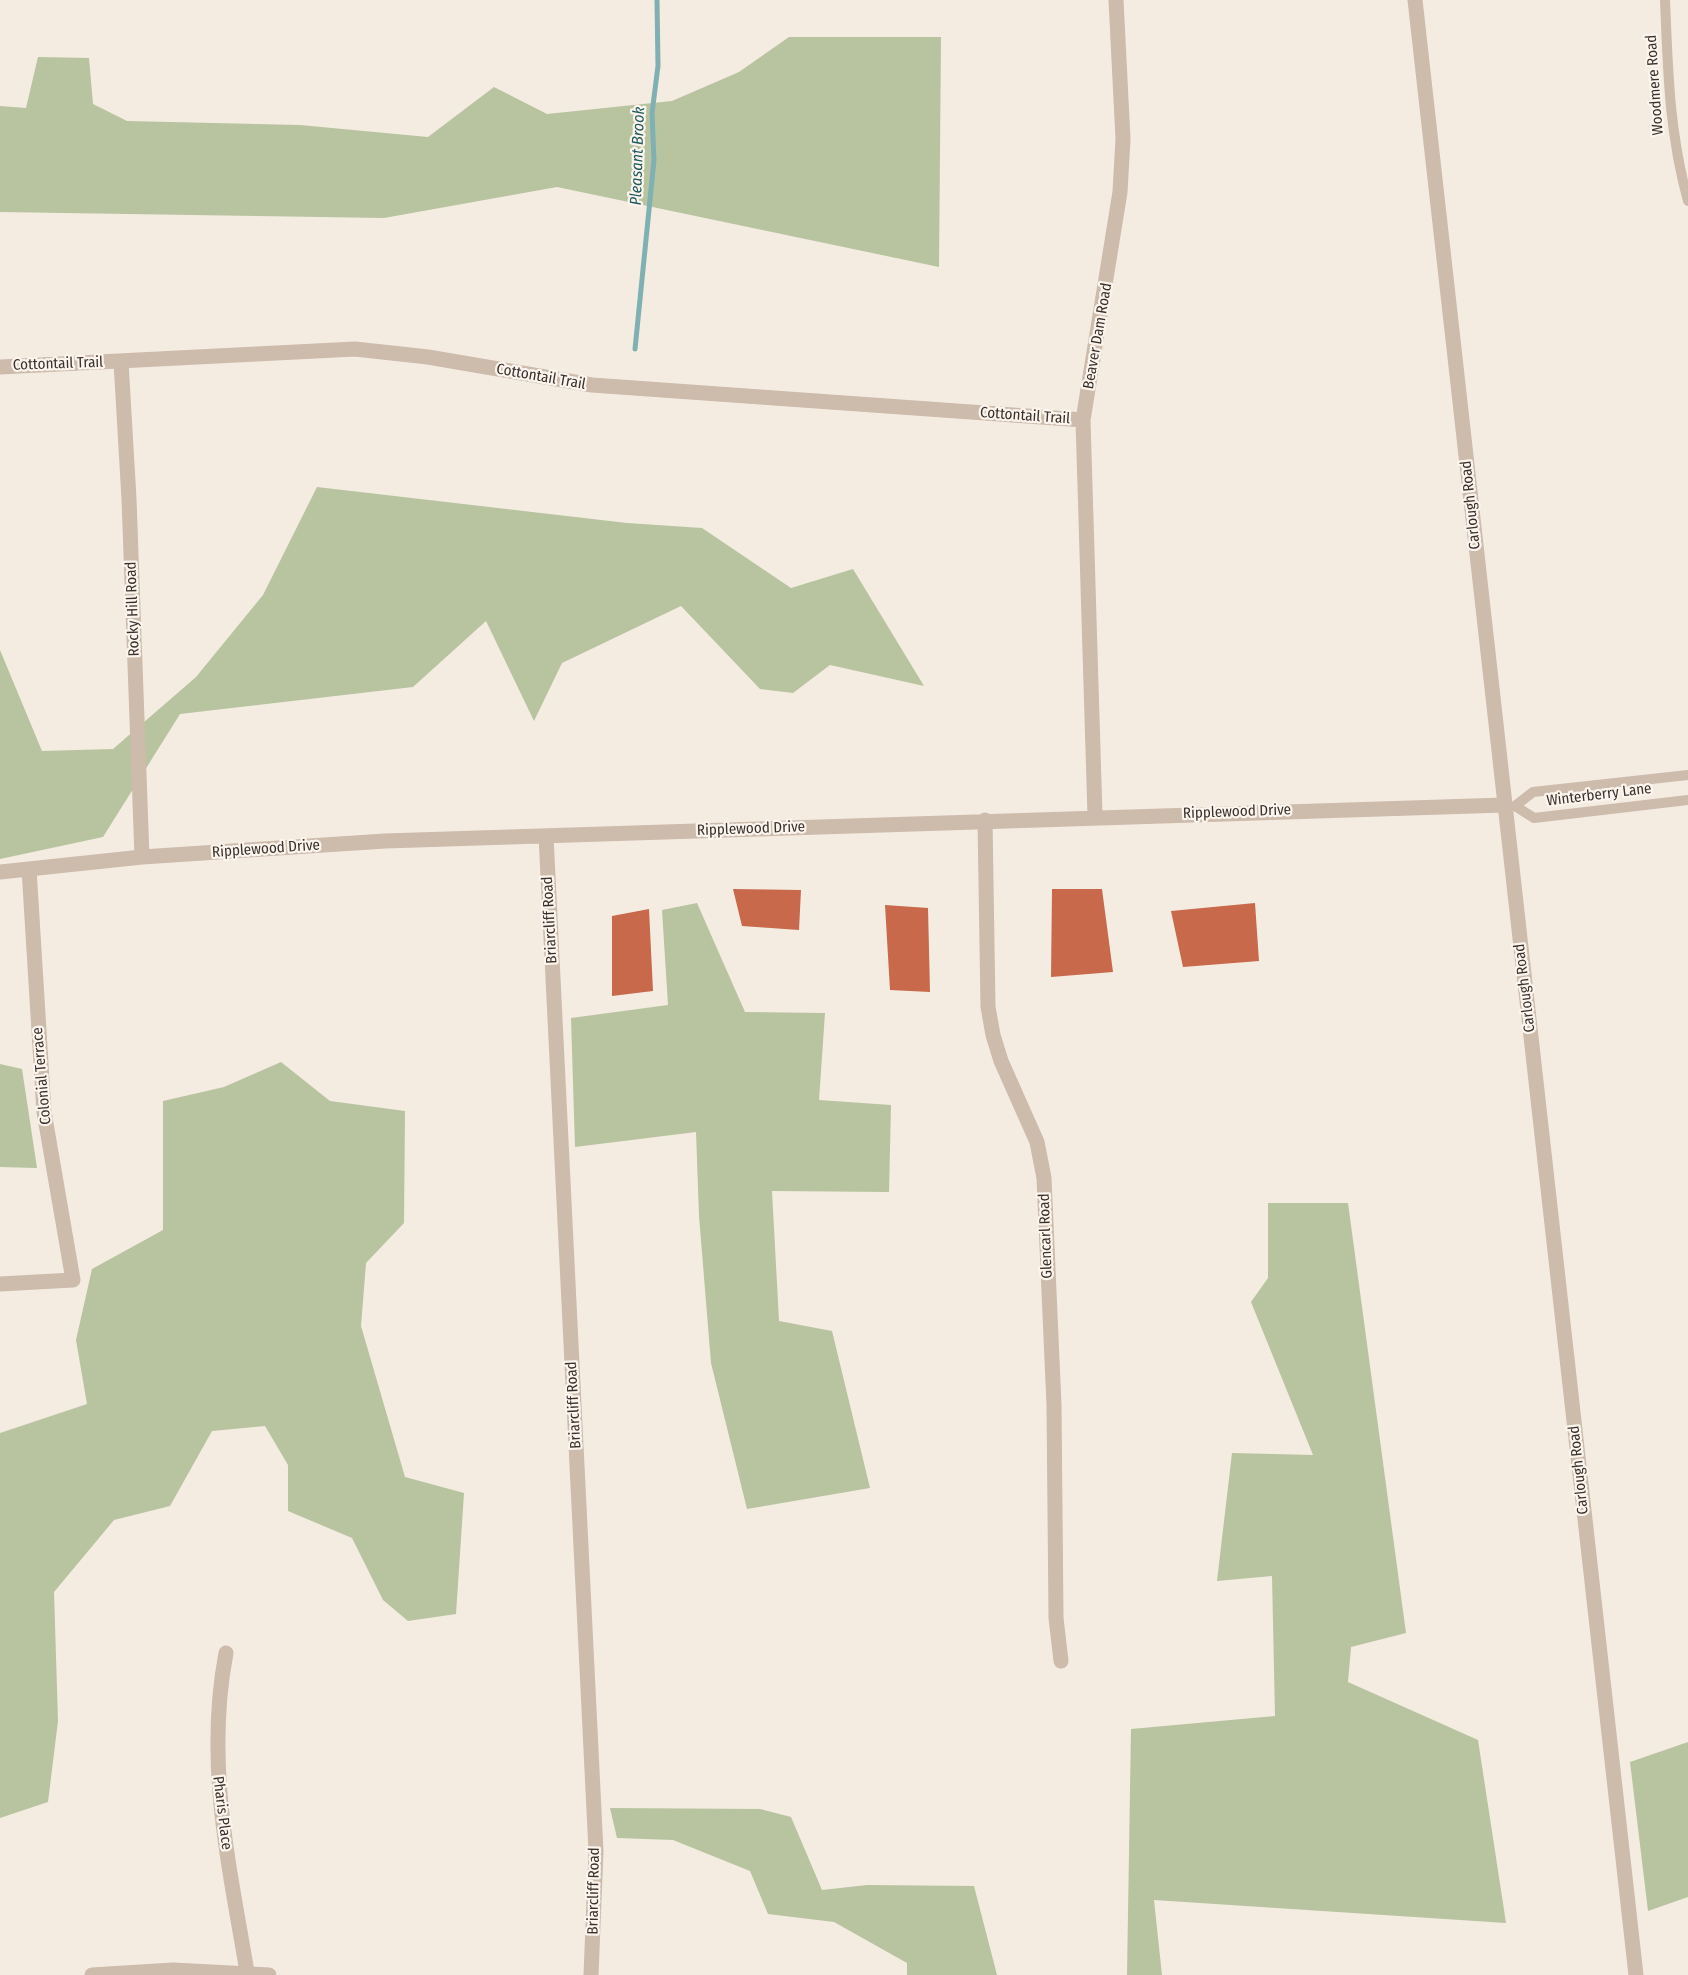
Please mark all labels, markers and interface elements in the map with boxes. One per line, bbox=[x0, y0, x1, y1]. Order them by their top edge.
street label: Woodmere Road bbox=[1643, 34, 1667, 136]
water label: Pleasant Brook bbox=[627, 106, 649, 206]
street label: Beaver Dam Road bbox=[1080, 282, 1116, 390]
street label: Cottontail Trail bbox=[13, 353, 103, 375]
street label: Cottontail Trail bbox=[495, 360, 587, 394]
street label: Cottontail Trail bbox=[979, 404, 1071, 428]
street label: Carlough Road bbox=[1457, 460, 1485, 550]
street label: Rocky Hill Road bbox=[122, 561, 144, 657]
street label: Winterberry Lane bbox=[1546, 780, 1652, 810]
street label: Ripplewood Drive bbox=[1183, 801, 1291, 823]
street label: Ripplewood Drive bbox=[697, 818, 805, 840]
street label: Ripplewood Drive bbox=[211, 836, 321, 862]
street label: Briarcliff Road bbox=[539, 876, 561, 964]
street label: Carlough Road bbox=[1511, 943, 1539, 1033]
street label: Colonial Terrace bbox=[29, 1027, 55, 1125]
street label: Glencarl Road bbox=[1036, 1193, 1056, 1279]
street label: Briarcliff Road bbox=[563, 1361, 585, 1449]
street label: Carlough Road bbox=[1565, 1425, 1593, 1515]
street label: Pharis Place bbox=[209, 1775, 235, 1851]
street label: Briarcliff Road bbox=[584, 1847, 604, 1935]

